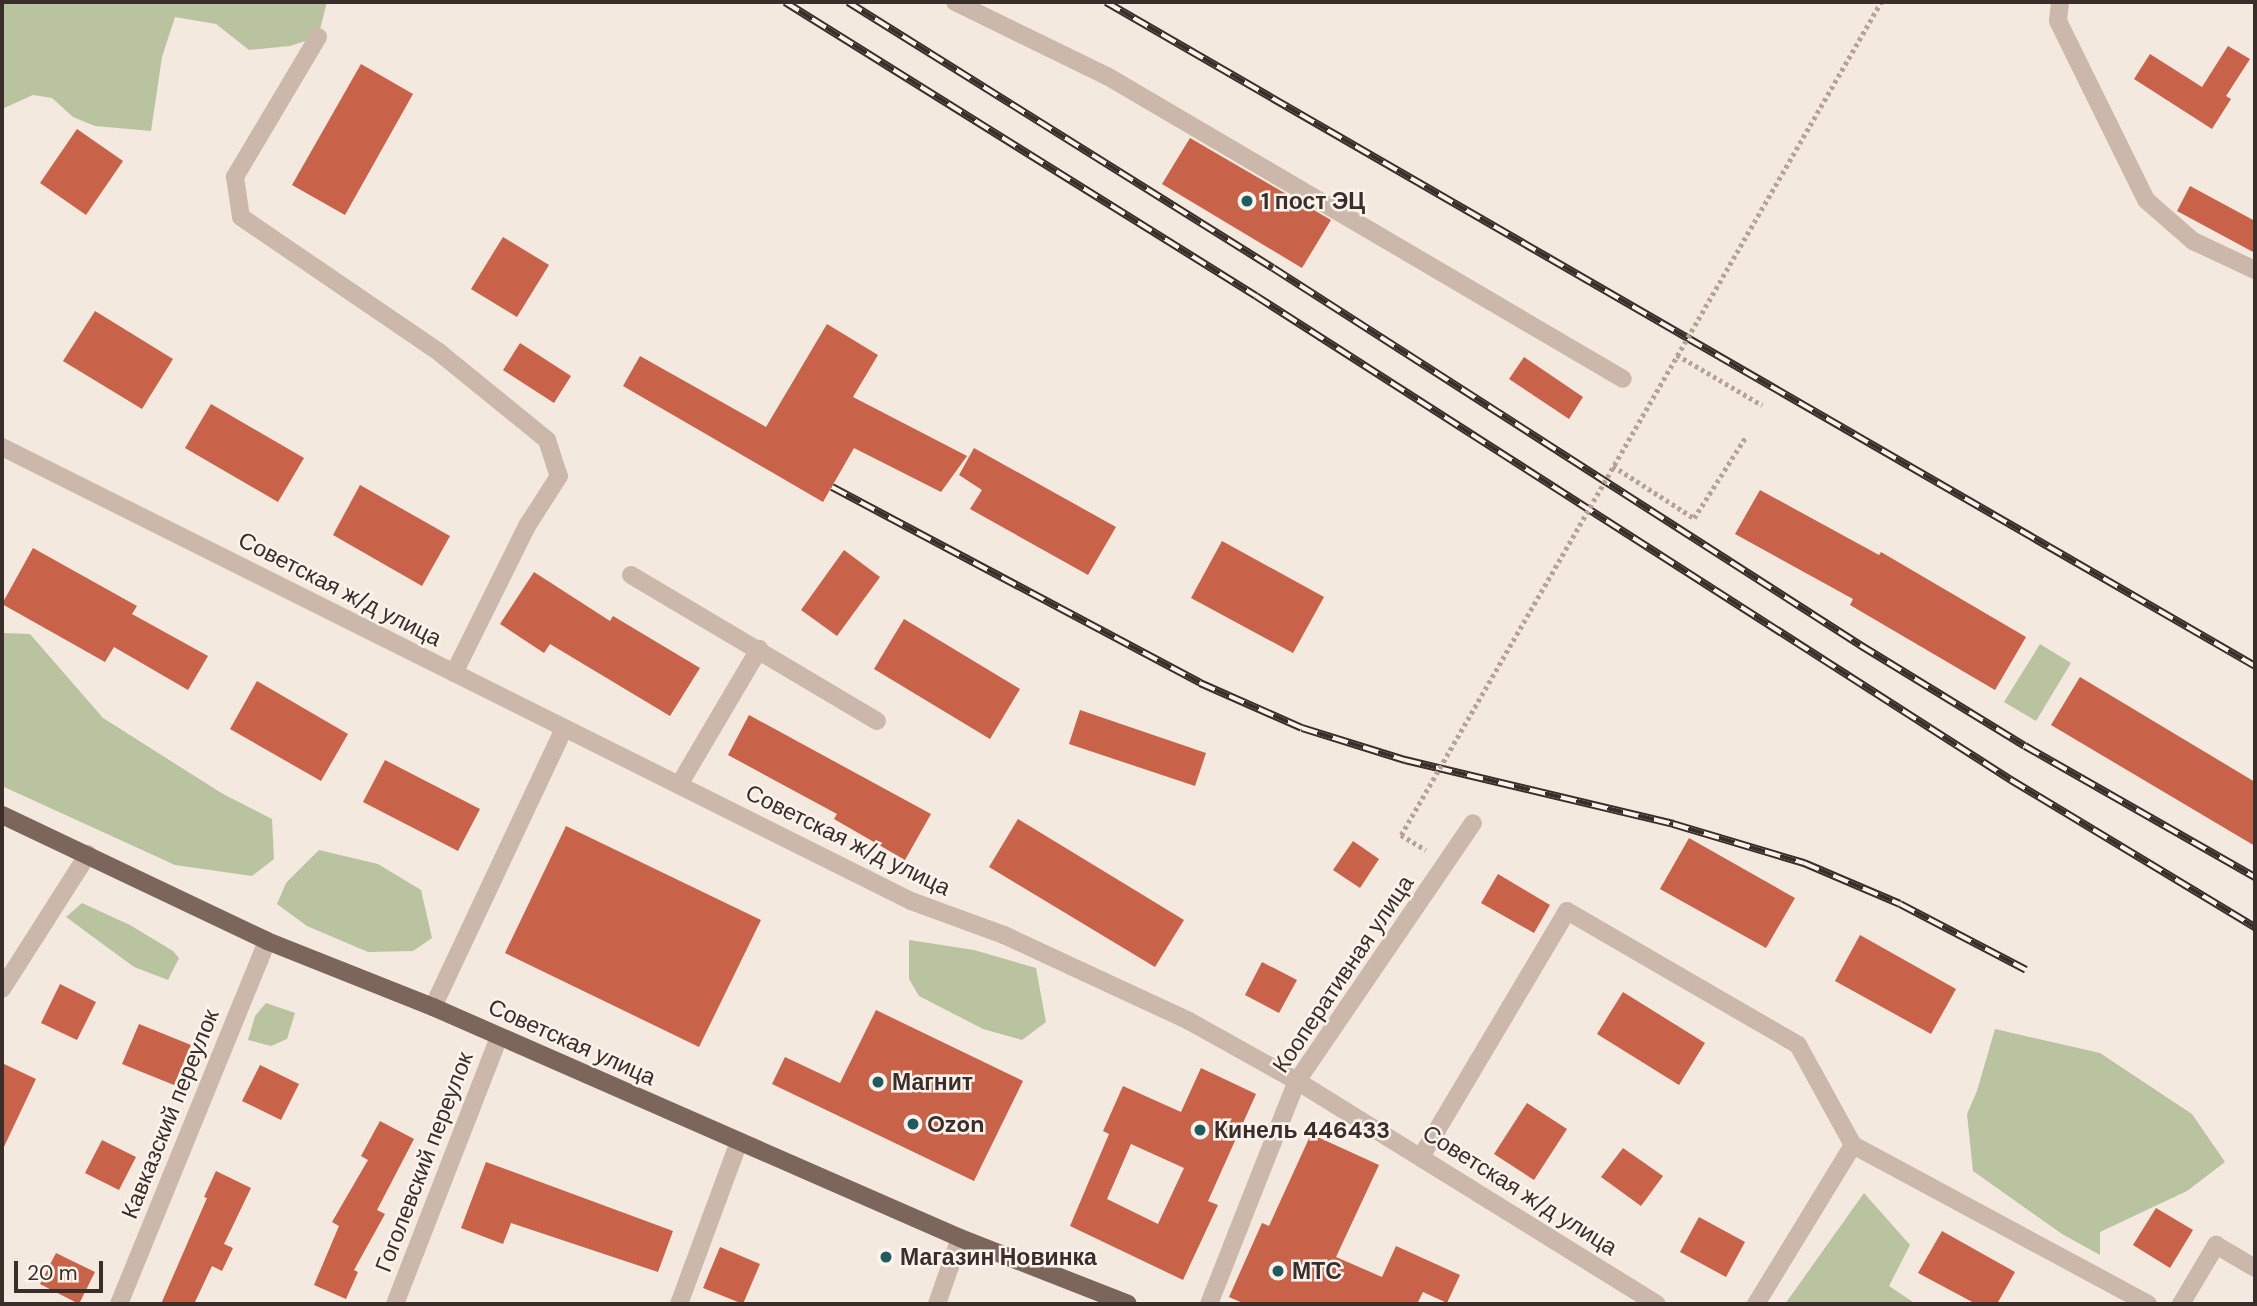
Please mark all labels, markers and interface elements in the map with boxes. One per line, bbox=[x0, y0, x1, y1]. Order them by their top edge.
place label: 1 пост ЭЦ bbox=[1261, 187, 1365, 215]
marker: 1 пост ЭЦ bbox=[1239, 193, 1255, 209]
street label: Советская ж/д улица bbox=[234, 526, 446, 652]
street label: Советская ж/д улица bbox=[741, 778, 955, 902]
street label: Кооперативная улица bbox=[1267, 870, 1419, 1078]
street label: Советская улица bbox=[484, 993, 660, 1091]
street label: Кавказский переулок bbox=[115, 1005, 225, 1223]
street label: Гоголевский переулок bbox=[369, 1048, 479, 1276]
place label: Магнит bbox=[892, 1068, 973, 1096]
marker: Магнит bbox=[870, 1074, 886, 1090]
place label: Ozon bbox=[927, 1110, 985, 1138]
marker: Ozon bbox=[905, 1116, 921, 1132]
place label: Кинель 446433 bbox=[1214, 1116, 1390, 1144]
street label: Советская ж/д улица bbox=[1418, 1119, 1622, 1261]
marker: Кинель 446433 bbox=[1192, 1122, 1208, 1138]
place label: Магазин Новинка bbox=[900, 1243, 1097, 1271]
scale bar bbox=[18, 1246, 107, 1290]
marker: Магазин Новинка bbox=[878, 1249, 894, 1265]
place label: МТС bbox=[1292, 1257, 1342, 1285]
text: 20 m bbox=[27, 1259, 78, 1287]
marker: МТС bbox=[1270, 1263, 1286, 1279]

